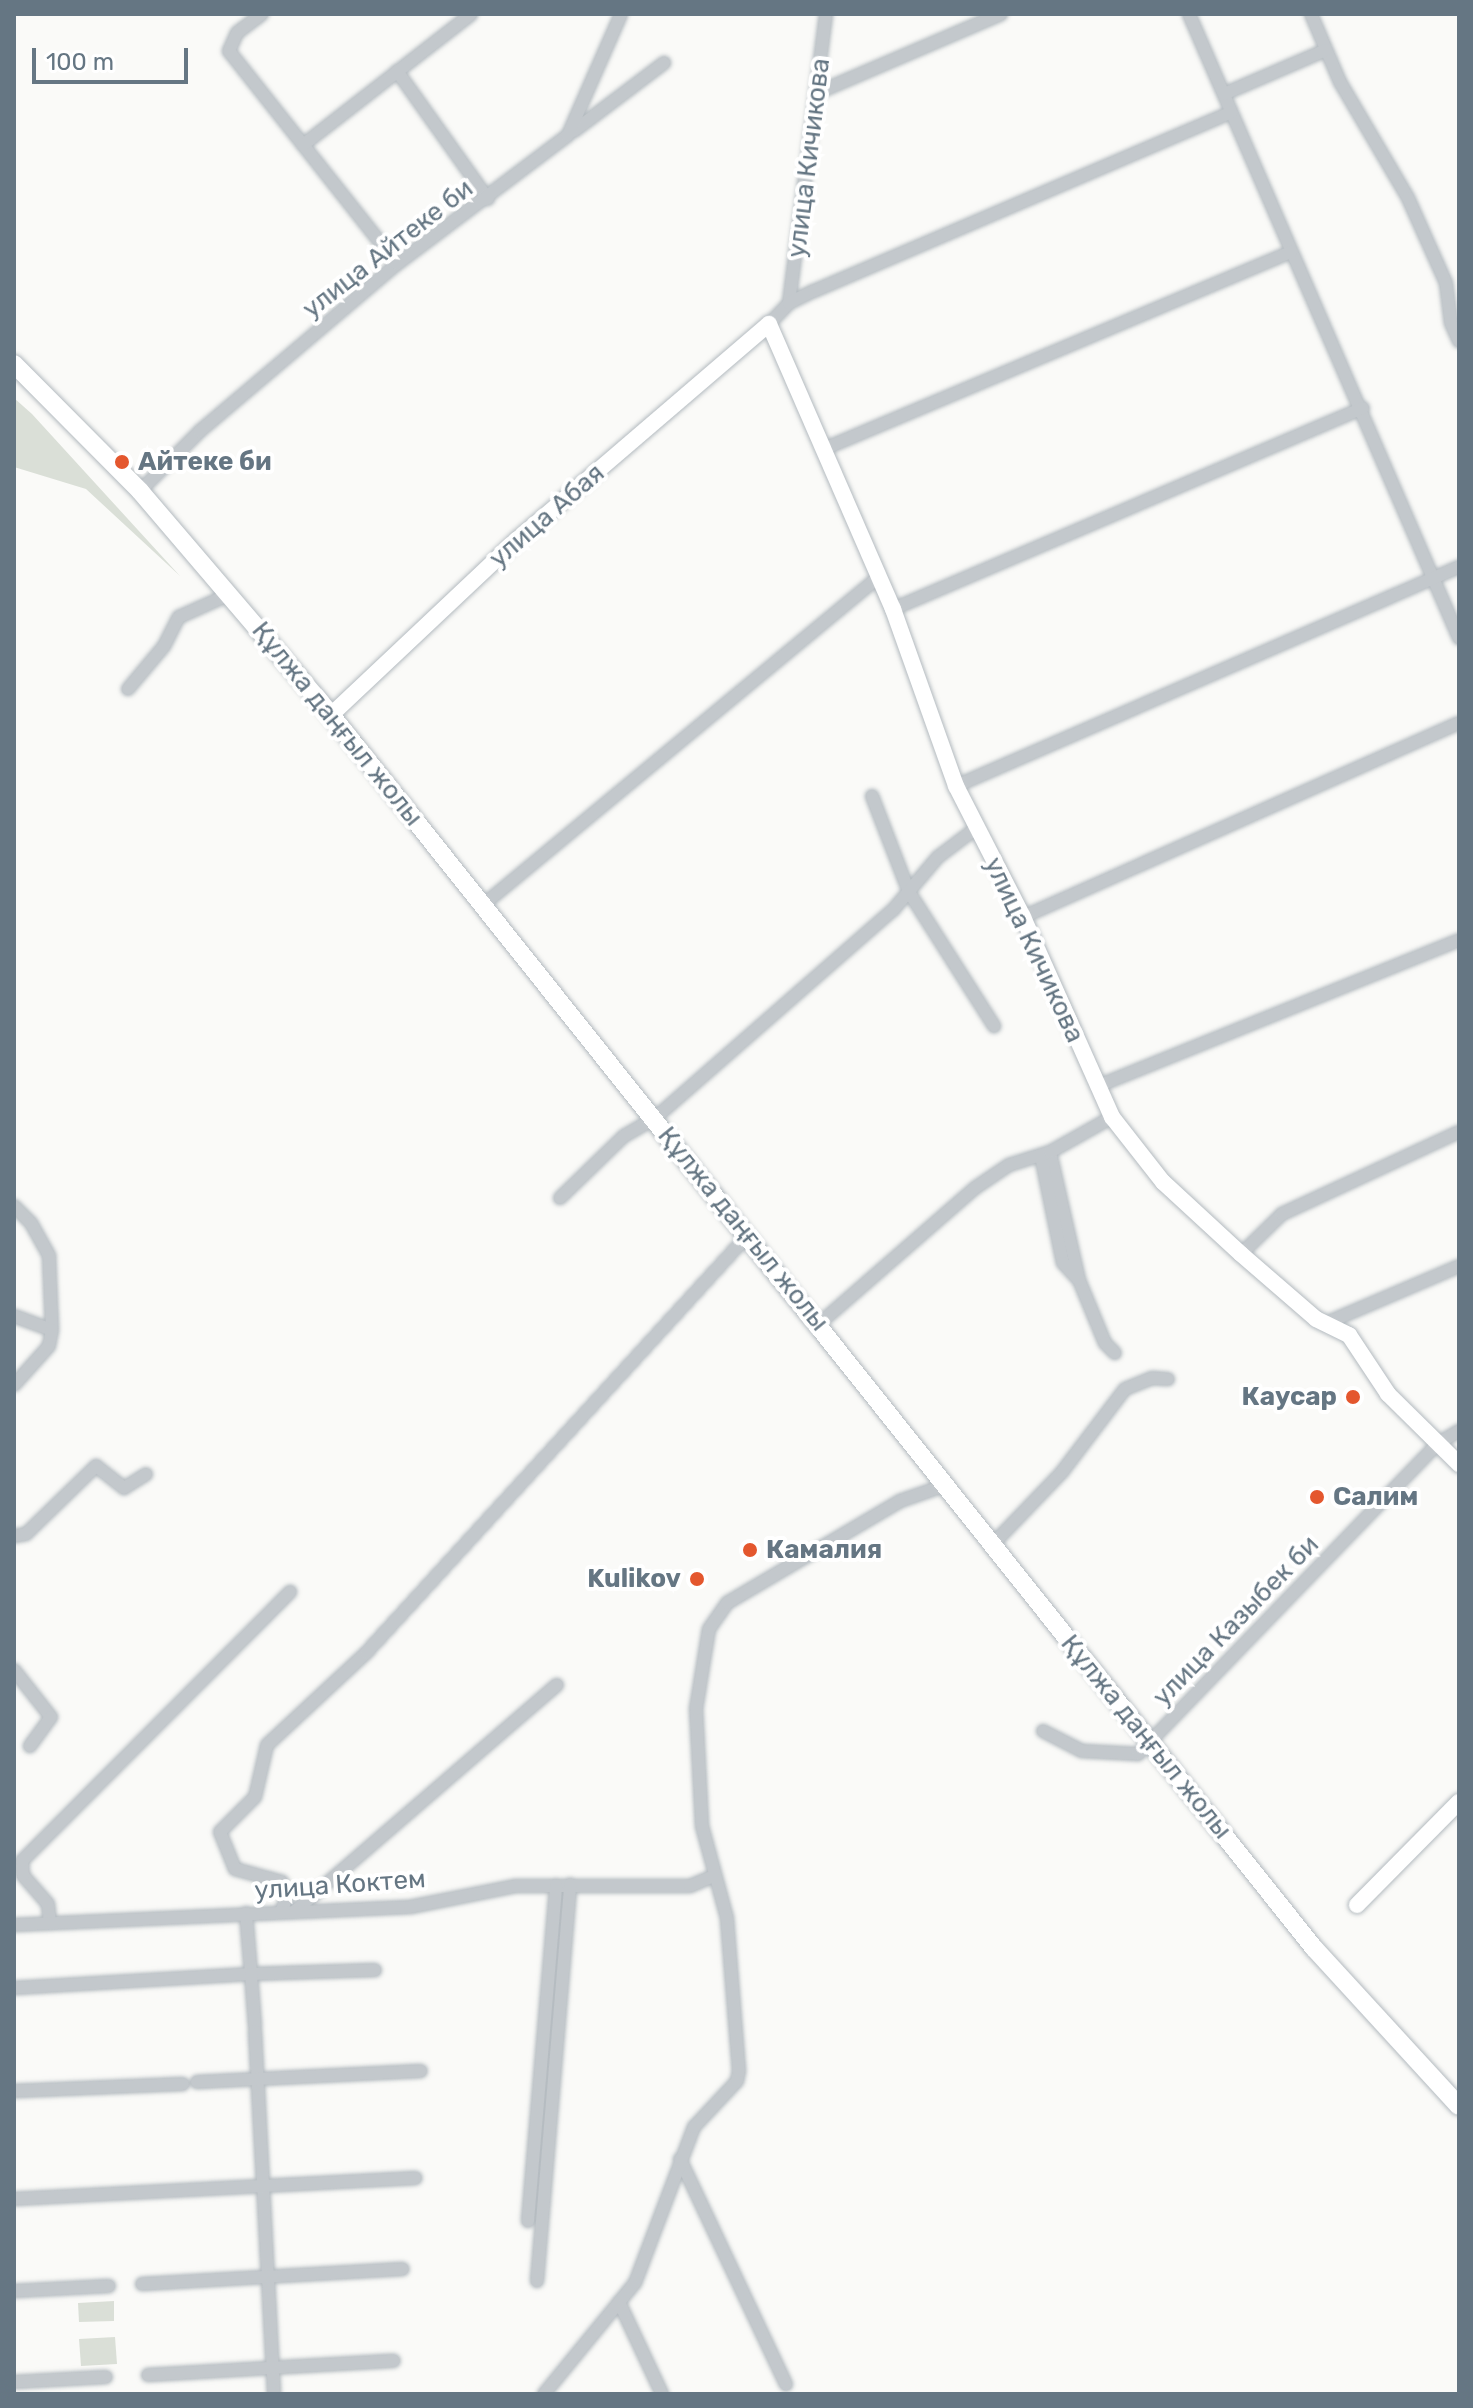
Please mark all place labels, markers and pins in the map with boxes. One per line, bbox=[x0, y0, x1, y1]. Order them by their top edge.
place label: Айтеке би bbox=[138, 446, 272, 478]
marker: Айтеке би bbox=[113, 453, 131, 471]
place label: Каусар bbox=[1241, 1381, 1337, 1413]
marker: Каусар bbox=[1344, 1388, 1362, 1406]
place label: Салим bbox=[1333, 1481, 1418, 1513]
marker: Салим bbox=[1308, 1488, 1326, 1506]
place label: Камалия bbox=[766, 1534, 882, 1566]
marker: Камалия bbox=[741, 1541, 759, 1559]
place label: Kulikov bbox=[587, 1563, 681, 1595]
marker: Kulikov bbox=[688, 1570, 706, 1588]

